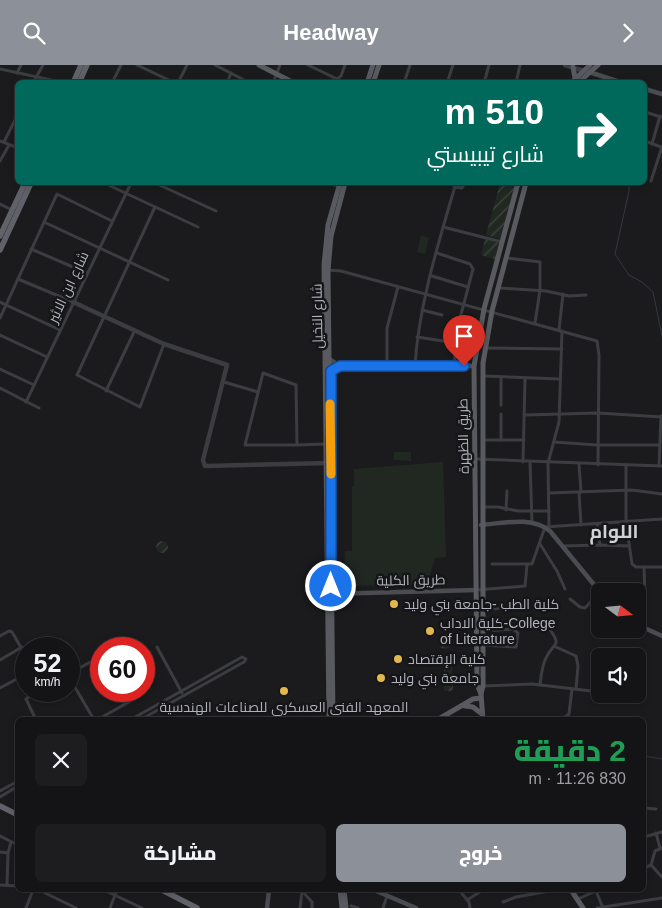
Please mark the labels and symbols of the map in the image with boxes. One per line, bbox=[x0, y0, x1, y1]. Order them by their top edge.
street label: شارع ابن الاثير bbox=[44, 249, 92, 327]
street label: شارع النخيل bbox=[308, 283, 327, 349]
pin bbox=[443, 315, 485, 366]
street label: طريق الظهرة bbox=[454, 398, 473, 474]
district label: اللوام bbox=[589, 521, 639, 545]
position arrow bbox=[304, 559, 356, 611]
street label: طريق الكلية bbox=[376, 571, 446, 590]
north arrow bbox=[591, 583, 646, 637]
place label: كلية الطب -جامعة بني وليد bbox=[404, 596, 559, 616]
marker: كلية الطب -جامعة بني وليد bbox=[388, 598, 400, 610]
place label: كلية الاداب-College of Literature bbox=[440, 615, 556, 647]
marker: كلية الاداب-College of Literature bbox=[424, 625, 436, 637]
speed limit sign: 60 bbox=[90, 637, 155, 702]
place label: كلية الإقتصاد bbox=[408, 651, 485, 668]
marker: كلية الإقتصاد bbox=[392, 653, 404, 665]
place label: جامعة بني وليد bbox=[391, 670, 479, 690]
marker: جامعة بني وليد bbox=[375, 672, 387, 684]
marker: المعهد الفني العسكري للصناعات الهندسية bbox=[278, 685, 290, 697]
place label: المعهد الفني العسكري للصناعات الهندسية bbox=[160, 699, 408, 719]

